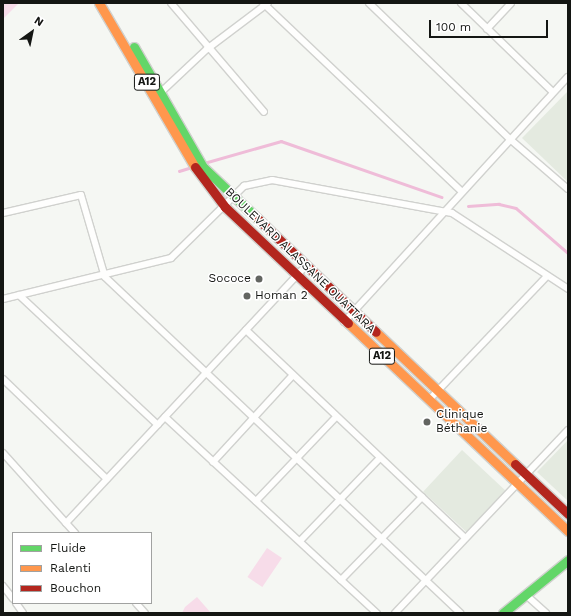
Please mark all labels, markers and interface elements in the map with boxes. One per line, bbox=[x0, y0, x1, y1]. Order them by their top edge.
north arrow bbox=[12, 12, 52, 52]
scale bar bbox=[431, 12, 550, 38]
text: N bbox=[32, 14, 46, 29]
text: 100 m bbox=[436, 20, 471, 34]
road number: A12 bbox=[133, 73, 161, 91]
street label: BOULEVARD ALASSANE OUATTARA bbox=[222, 185, 378, 337]
place label: Sococe bbox=[209, 272, 251, 286]
marker: Sococe bbox=[254, 274, 264, 284]
place label: Homan 2 bbox=[255, 289, 308, 303]
marker: Homan 2 bbox=[242, 291, 252, 301]
road number: A12 bbox=[368, 347, 396, 365]
place label: Clinique Béthanie bbox=[436, 408, 487, 436]
marker: Clinique Béthanie bbox=[421, 416, 433, 428]
legend bbox=[12, 532, 152, 604]
text: Fluide bbox=[50, 541, 86, 555]
text: Ralenti bbox=[50, 561, 91, 575]
text: Bouchon bbox=[50, 581, 101, 595]

